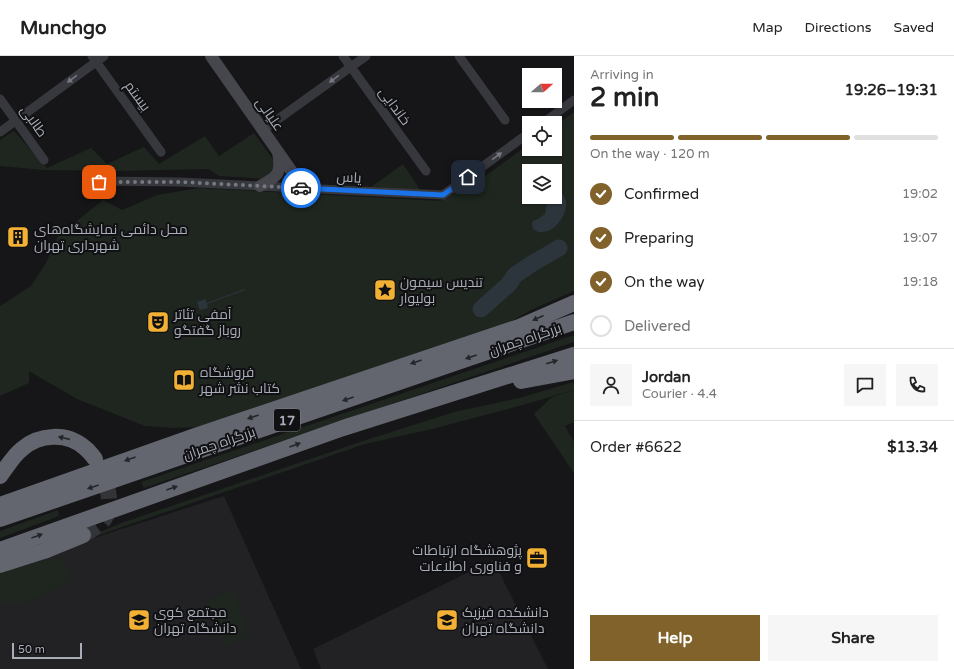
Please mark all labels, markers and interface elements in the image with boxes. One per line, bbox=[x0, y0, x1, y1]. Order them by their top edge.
text: Munchgo bbox=[20, 17, 107, 39]
text: Map bbox=[752, 19, 783, 36]
text: Directions bbox=[805, 19, 872, 36]
text: Saved bbox=[894, 19, 934, 36]
text: Arriving in bbox=[590, 67, 654, 83]
north arrow bbox=[522, 68, 562, 108]
map controls bbox=[522, 68, 562, 204]
one-way arrow bbox=[67, 75, 78, 83]
one-way arrow bbox=[329, 75, 340, 83]
street label: بیستم bbox=[120, 78, 154, 115]
text: 19:26–19:31 bbox=[845, 81, 938, 99]
text: 2 min bbox=[590, 82, 659, 113]
street label: خاندایی bbox=[375, 84, 414, 129]
street label: علیالی bbox=[252, 94, 287, 134]
street label: طالبی bbox=[16, 102, 51, 140]
button: locate bbox=[522, 116, 562, 156]
text: On the way · 120 m bbox=[590, 146, 710, 162]
one-way arrow bbox=[492, 152, 503, 160]
pin bbox=[451, 160, 485, 194]
button: layers bbox=[522, 164, 562, 204]
pin bbox=[82, 165, 116, 199]
icon: home bbox=[457, 166, 479, 188]
courier bbox=[281, 168, 321, 208]
street label: یاس bbox=[336, 168, 362, 187]
icon: bag bbox=[88, 171, 110, 193]
icon: car bbox=[290, 177, 312, 199]
icon: check bbox=[590, 183, 612, 205]
text: Confirmed bbox=[624, 185, 699, 203]
text: 19:02 bbox=[902, 186, 938, 202]
place label: محل دائمی نمایشگاه‌های شهرداری تهران bbox=[34, 221, 188, 254]
building icon: محل دائمی نمایشگاه‌های شهرداری تهران bbox=[5, 224, 31, 250]
icon: check bbox=[590, 227, 612, 249]
text: Preparing bbox=[624, 229, 694, 247]
text: 19:07 bbox=[902, 230, 938, 246]
icon: check bbox=[590, 271, 612, 293]
text: On the way bbox=[624, 273, 704, 291]
place label: تندیس سیمون بولیوار bbox=[399, 274, 483, 307]
text: 19:18 bbox=[902, 274, 938, 290]
place icon: تندیس سیمون بولیوار bbox=[372, 277, 398, 303]
place label: آمفی تئاتر روباز گفتگو bbox=[173, 306, 241, 339]
theatre icon: آمفی تئاتر روباز گفتگو bbox=[145, 309, 171, 335]
one-way arrow bbox=[533, 315, 544, 321]
text: Delivered bbox=[624, 317, 691, 335]
street label: بزرگراه چمران bbox=[487, 319, 564, 361]
one-way arrow bbox=[465, 355, 477, 361]
one-way arrow bbox=[410, 359, 422, 365]
one-way arrow bbox=[546, 359, 558, 365]
place label: فروشگاه کتاب نشر شهر bbox=[199, 364, 280, 397]
button: person bbox=[590, 364, 632, 406]
button: chat bbox=[844, 364, 886, 406]
button: phone bbox=[896, 364, 938, 406]
library icon: فروشگاه کتاب نشر شهر bbox=[171, 367, 197, 393]
text: Jordan bbox=[642, 368, 691, 386]
text: Courier · 4.4 bbox=[642, 386, 717, 402]
one-way arrow bbox=[342, 397, 354, 403]
road number: 17 bbox=[274, 409, 300, 431]
one-way arrow bbox=[246, 414, 258, 420]
street label: بزرگراه چمران bbox=[181, 423, 258, 465]
one-way arrow bbox=[57, 435, 70, 441]
text: Order #6622 bbox=[590, 438, 682, 456]
text: $13.34 bbox=[887, 438, 938, 456]
one-way arrow bbox=[289, 442, 301, 448]
one-way arrow bbox=[124, 457, 136, 463]
one-way arrow bbox=[86, 484, 98, 490]
one-way arrow bbox=[167, 485, 179, 491]
one-way arrow bbox=[31, 533, 43, 539]
place label: پژوهشگاه ارتباطات و فناوری اطلاعات bbox=[412, 542, 522, 575]
office icon: پژوهشگاه ارتباطات و فناوری اطلاعات bbox=[524, 545, 550, 571]
place label: مجتمع کوی دانشگاه تهران bbox=[154, 604, 236, 637]
place label: دانشکده فیزیک دانشگاه تهران bbox=[462, 604, 549, 637]
school or university icon: مجتمع کوی دانشگاه تهران bbox=[126, 607, 152, 633]
school or university icon: دانشکده فیزیک دانشگاه تهران bbox=[434, 607, 460, 633]
button: Help bbox=[590, 615, 760, 661]
button: Share bbox=[768, 615, 938, 661]
scale bar bbox=[12, 641, 82, 660]
text: 50 m bbox=[18, 643, 45, 656]

